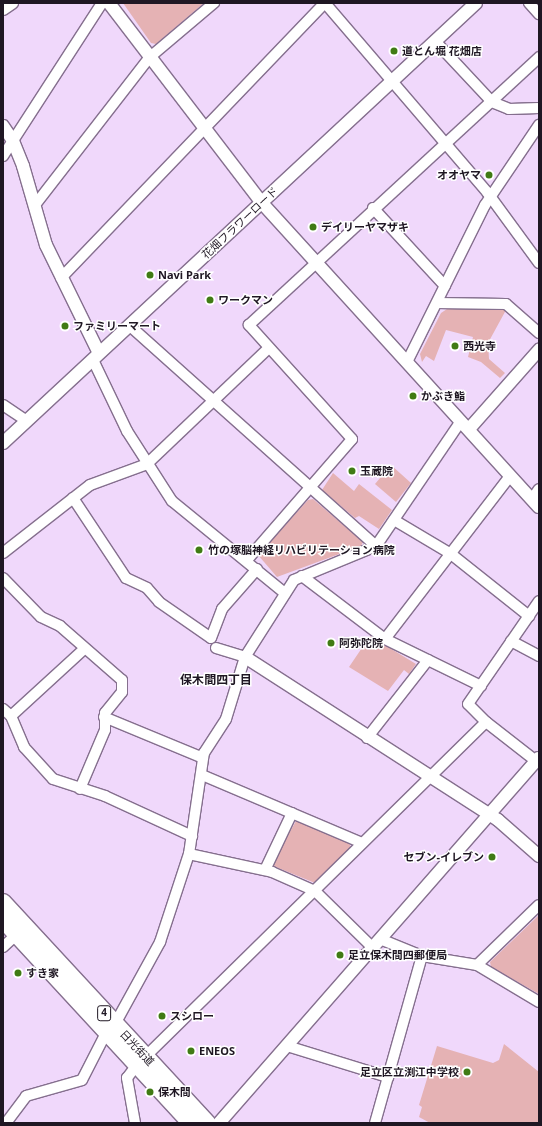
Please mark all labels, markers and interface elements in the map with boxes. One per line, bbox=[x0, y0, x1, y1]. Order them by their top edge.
place label: 道とん堀 花畑店 bbox=[402, 44, 482, 58]
marker: 道とん堀 花畑店 bbox=[389, 46, 399, 56]
place label: オオヤマ bbox=[437, 168, 481, 182]
marker: オオヤマ bbox=[484, 170, 494, 180]
street label: 花畑フラワーロード bbox=[199, 184, 281, 262]
place label: デイリーヤマザキ bbox=[321, 220, 409, 234]
marker: デイリーヤマザキ bbox=[308, 222, 318, 232]
place label: Navi Park bbox=[158, 268, 211, 282]
marker: Navi Park bbox=[145, 270, 155, 280]
place label: ワークマン bbox=[218, 293, 273, 307]
marker: ワークマン bbox=[205, 295, 215, 305]
place label: ファミリーマート bbox=[73, 319, 161, 333]
marker: ファミリーマート bbox=[60, 321, 70, 331]
place label: 西光寺 bbox=[463, 339, 496, 353]
marker: 西光寺 bbox=[450, 341, 460, 351]
place label: かぶき鮨 bbox=[421, 389, 465, 403]
marker: かぶき鮨 bbox=[408, 391, 418, 401]
place label: 玉蔵院 bbox=[360, 464, 393, 478]
marker: 玉蔵院 bbox=[347, 466, 357, 476]
place label: 竹の塚脳神経リハビリテーション病院 bbox=[208, 543, 395, 557]
marker: 竹の塚脳神経リハビリテーション病院 bbox=[193, 544, 205, 556]
place label: 阿弥陀院 bbox=[339, 636, 383, 650]
marker: 阿弥陀院 bbox=[326, 638, 336, 648]
district label: 保木間四丁目 bbox=[180, 673, 252, 687]
place label: セブン-イレブン bbox=[403, 850, 484, 864]
marker: セブン-イレブン bbox=[487, 852, 497, 862]
place label: 足立保木間四郵便局 bbox=[348, 948, 447, 962]
marker: 足立保木間四郵便局 bbox=[335, 950, 345, 960]
place label: すき家 bbox=[26, 966, 59, 980]
marker: すき家 bbox=[13, 968, 23, 978]
road number: 4 bbox=[97, 1005, 111, 1021]
place label: スシロー bbox=[170, 1009, 214, 1023]
marker: スシロー bbox=[157, 1011, 167, 1021]
street label: 日光街道 bbox=[117, 1027, 157, 1069]
place label: ENEOS bbox=[199, 1044, 235, 1058]
marker: ENEOS bbox=[186, 1046, 196, 1056]
place label: 足立区立渕江中学校 bbox=[360, 1065, 459, 1079]
marker: 足立区立渕江中学校 bbox=[462, 1067, 472, 1077]
place label: 保木間 bbox=[158, 1085, 191, 1099]
marker: 保木間 bbox=[145, 1087, 155, 1097]

